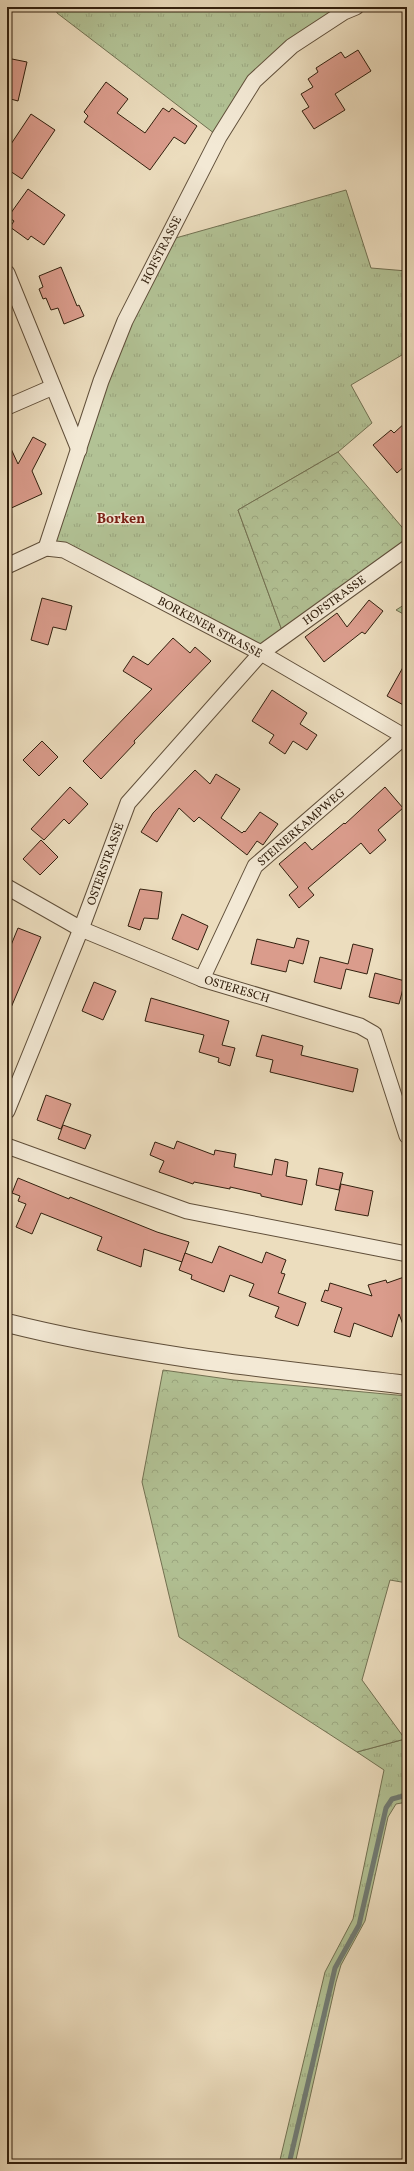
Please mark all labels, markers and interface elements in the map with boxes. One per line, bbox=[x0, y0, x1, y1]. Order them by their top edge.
street label: HOFSTRASSE bbox=[138, 214, 186, 287]
district label: Borken bbox=[97, 510, 145, 529]
street label: HOFSTRASSE bbox=[300, 572, 369, 629]
street label: BORKENER STRASSE bbox=[154, 593, 265, 662]
street label: STEINERKAMPWEG bbox=[254, 785, 349, 870]
street label: OSTERSTRASSE bbox=[84, 821, 128, 908]
street label: OSTERESCH bbox=[202, 972, 271, 1008]

